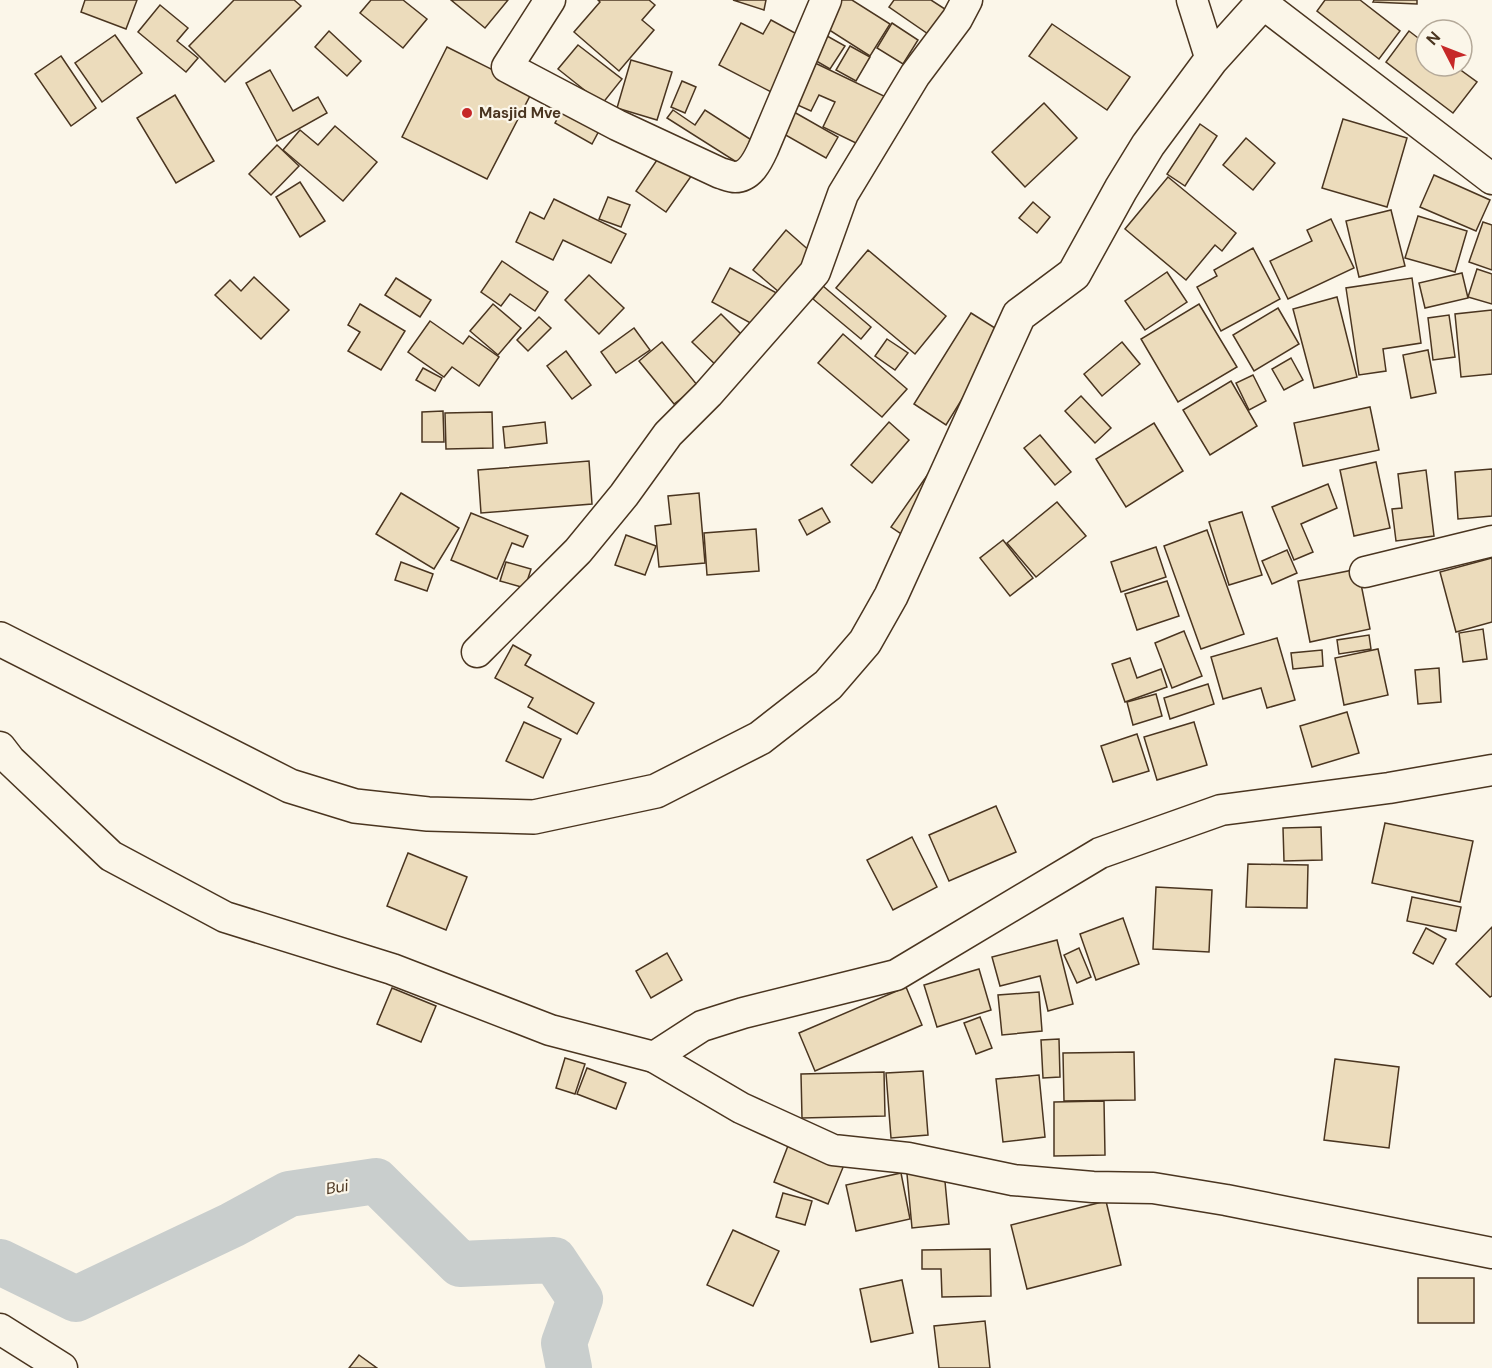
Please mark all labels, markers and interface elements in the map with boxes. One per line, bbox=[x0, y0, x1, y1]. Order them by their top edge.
north arrow bbox=[1414, 18, 1474, 78]
text: N bbox=[1422, 27, 1445, 50]
place label: Masjid Mve bbox=[479, 103, 561, 123]
marker: Masjid Mve bbox=[460, 106, 474, 120]
water label: Bui bbox=[324, 1175, 351, 1199]

